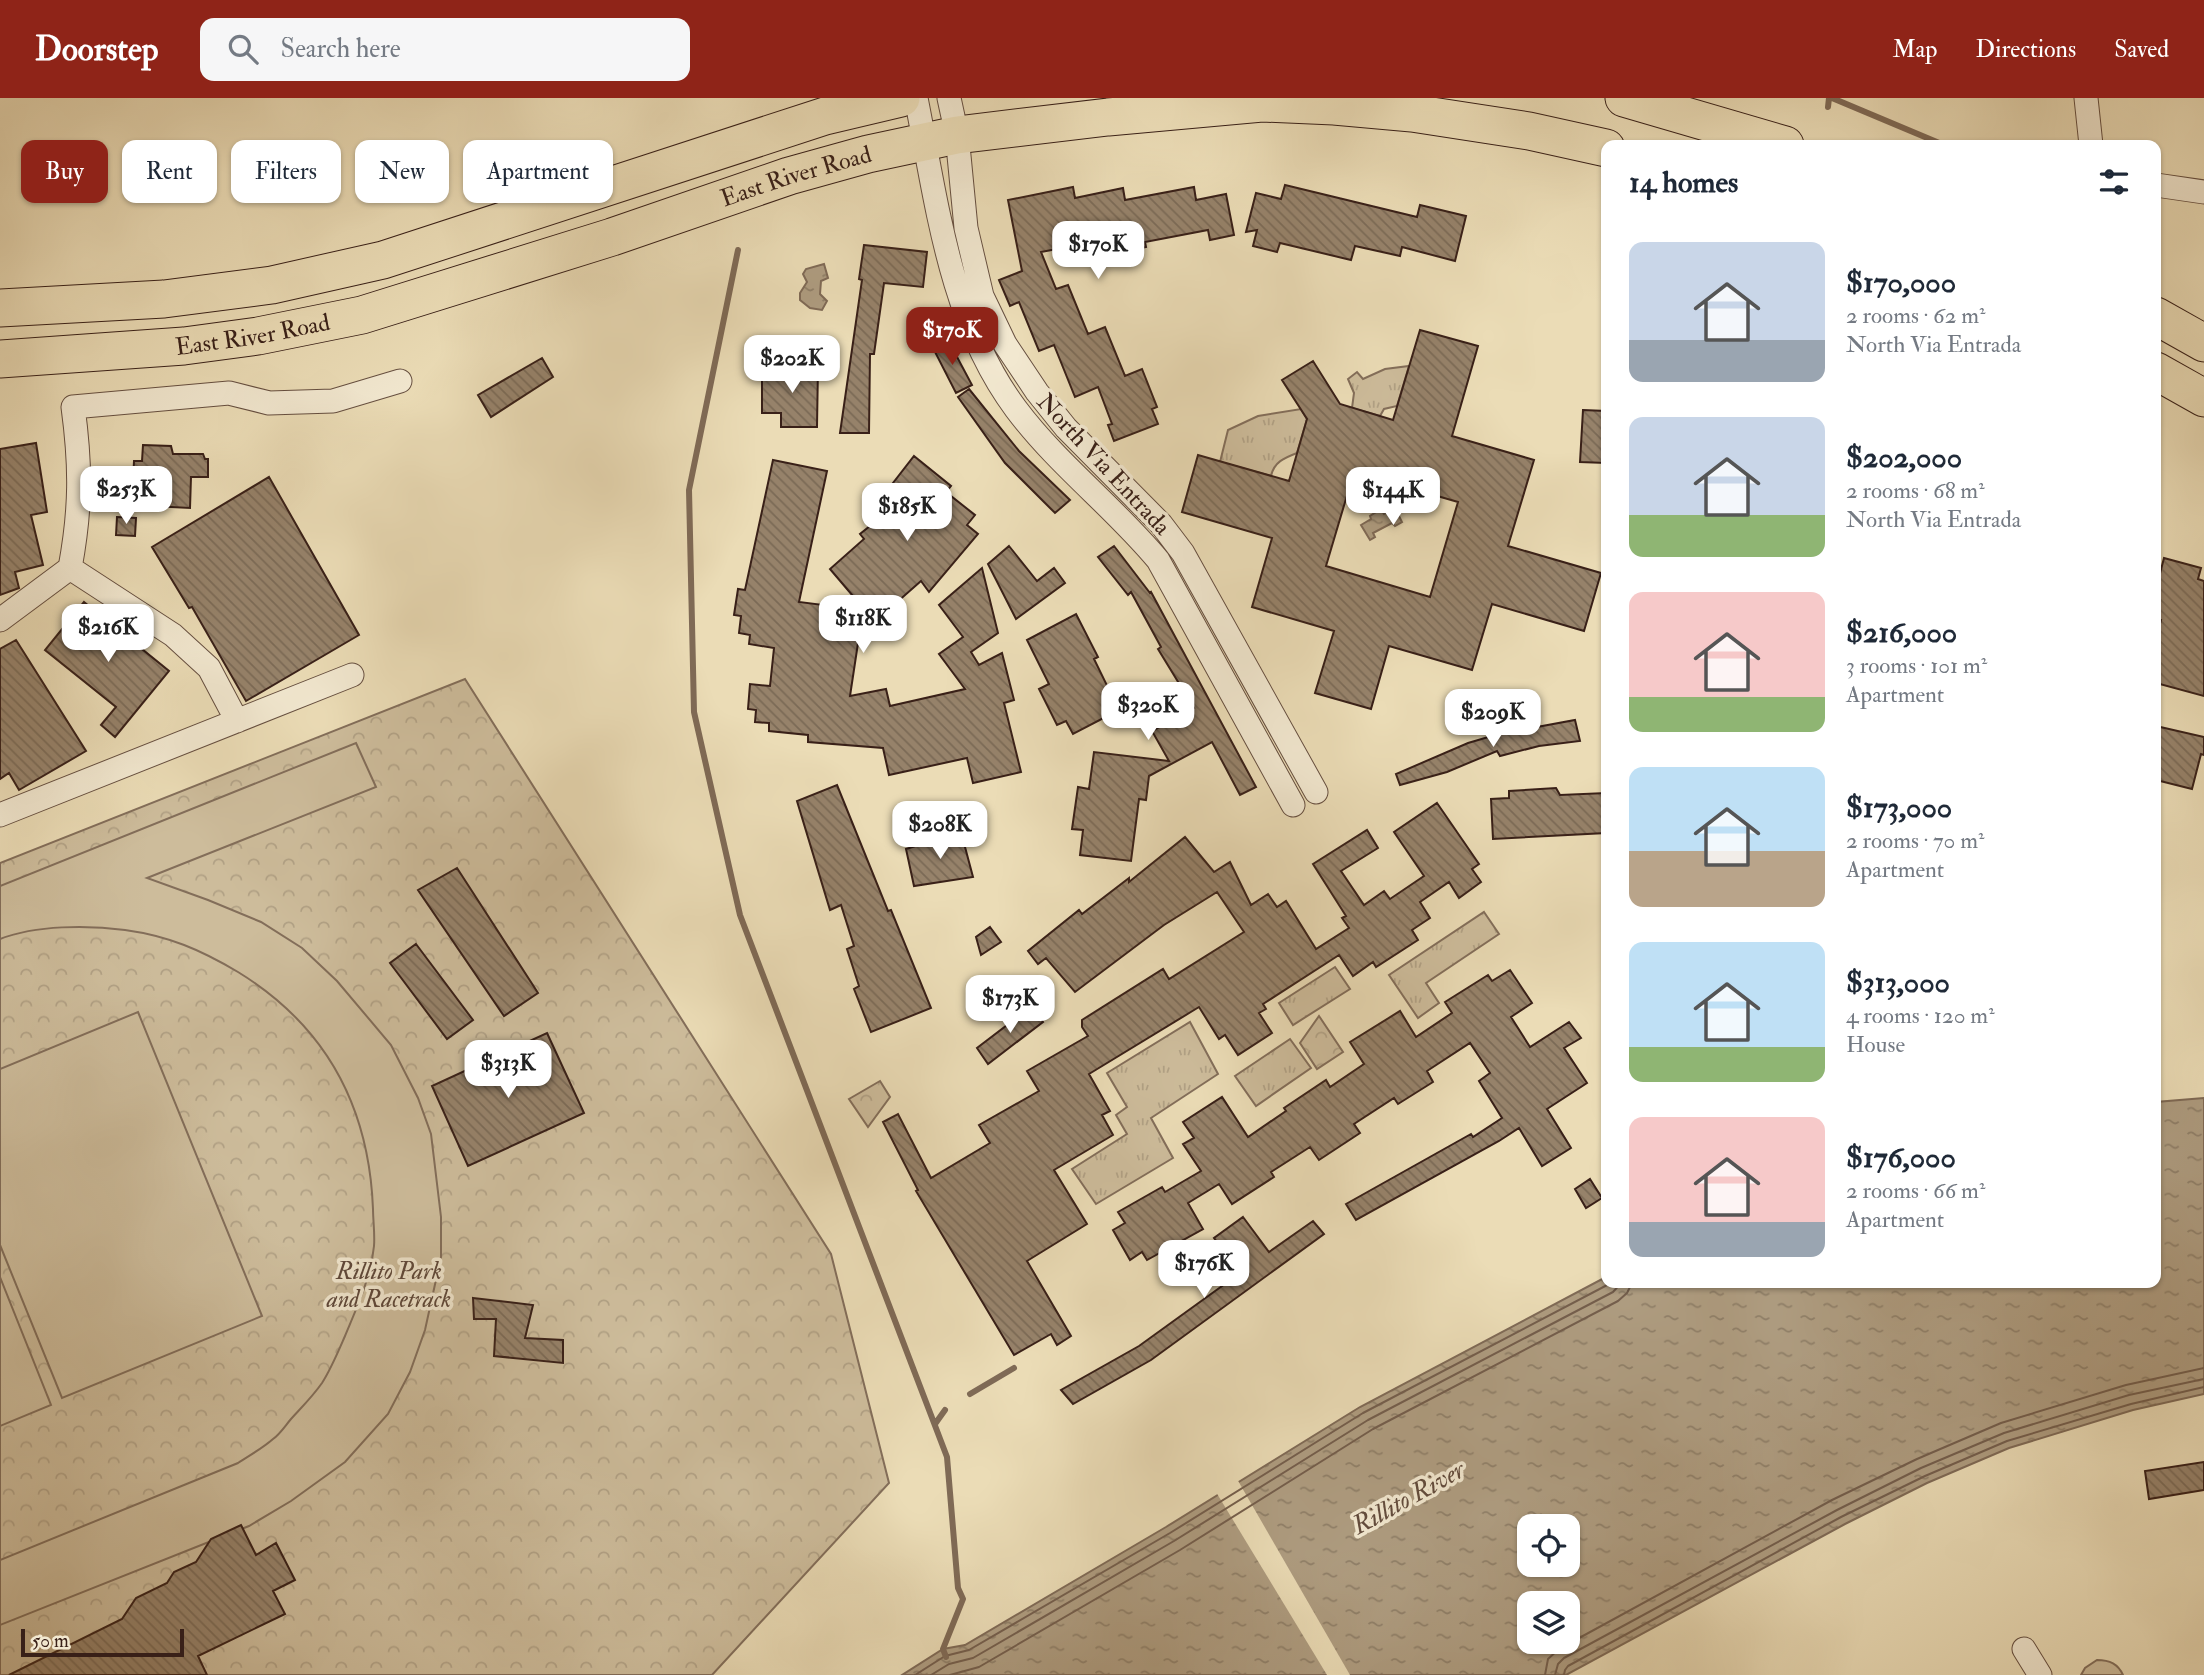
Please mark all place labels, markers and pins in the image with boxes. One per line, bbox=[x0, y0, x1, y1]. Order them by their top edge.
pin: $170K bbox=[1049, 222, 1147, 281]
pin: $170K bbox=[903, 308, 1001, 367]
pin: $202K bbox=[743, 336, 841, 395]
pin: $253K bbox=[77, 466, 175, 526]
pin: $144K bbox=[1344, 468, 1442, 527]
pin: $185K bbox=[858, 484, 956, 543]
pin: $118K bbox=[814, 596, 912, 655]
pin: $216K bbox=[59, 604, 157, 664]
pin: $320K bbox=[1099, 682, 1197, 742]
pin: $209K bbox=[1444, 690, 1542, 749]
pin: $208K bbox=[891, 802, 989, 861]
pin: $173K bbox=[961, 976, 1059, 1035]
pin: $313K bbox=[459, 1040, 557, 1100]
pin: $176K bbox=[1155, 1240, 1253, 1300]

